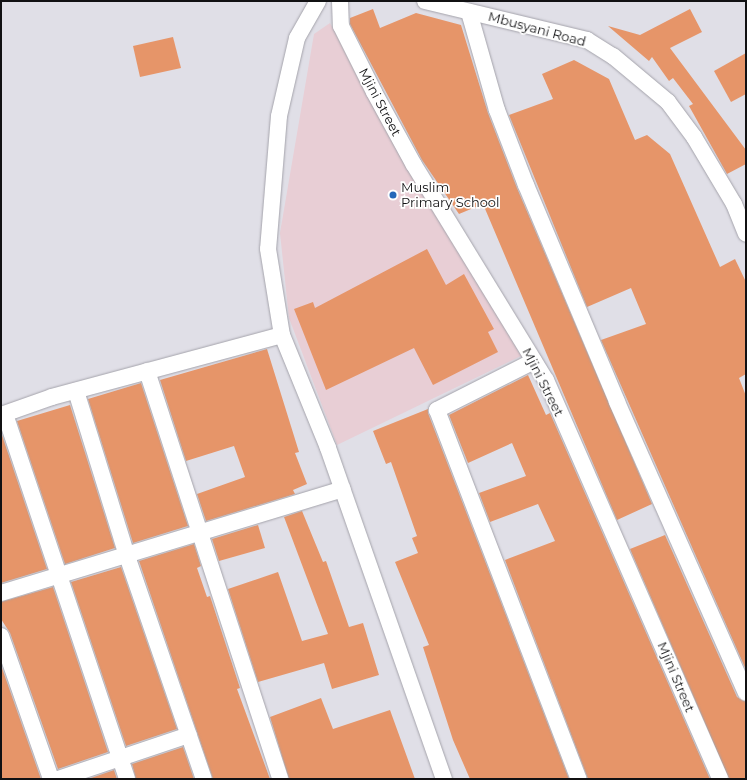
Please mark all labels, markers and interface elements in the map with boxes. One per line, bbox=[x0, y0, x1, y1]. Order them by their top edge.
street label: Mbusyani Road bbox=[486, 8, 588, 50]
street label: Mjini Street bbox=[356, 65, 404, 139]
place label: Muslim Primary School bbox=[401, 180, 499, 211]
marker: Muslim Primary School bbox=[388, 190, 398, 200]
street label: Mjini Street bbox=[519, 345, 567, 419]
street label: Mjini Street bbox=[654, 640, 698, 714]

